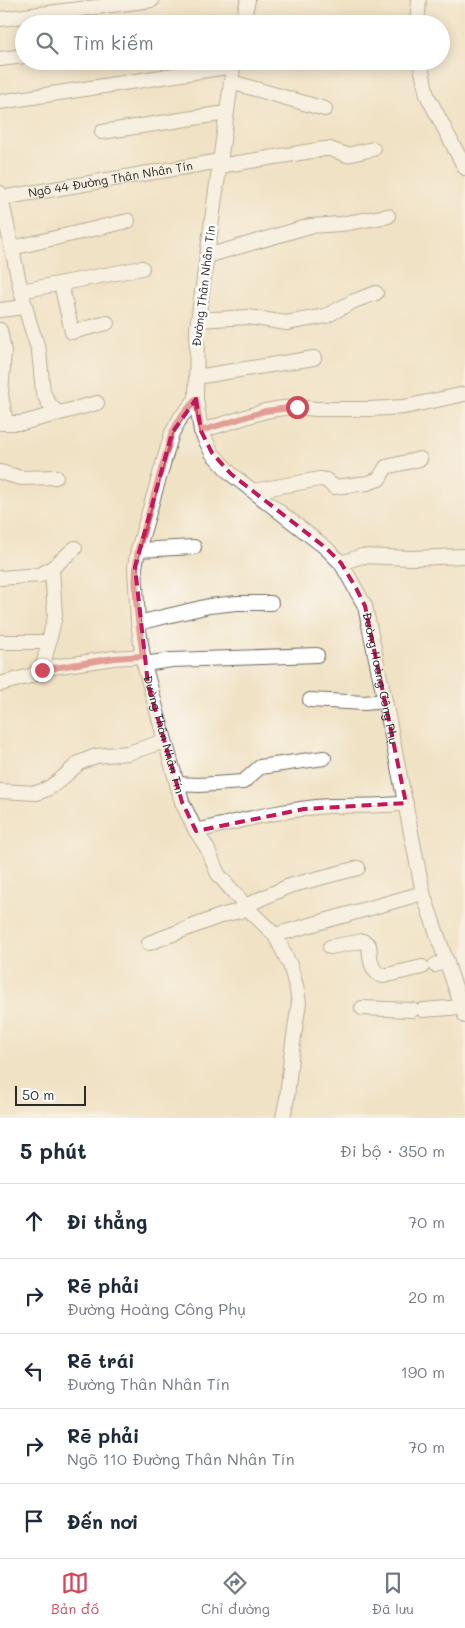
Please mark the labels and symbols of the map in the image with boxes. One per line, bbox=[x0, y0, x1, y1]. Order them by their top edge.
street label: Ngõ 44 Đường Thân Nhân Tín bbox=[27, 157, 194, 200]
street label: Đường Thân Nhân Tín bbox=[188, 224, 218, 347]
route start bbox=[286, 396, 309, 419]
street label: Đường Hoàng Công Phụ bbox=[360, 611, 402, 745]
route end bbox=[31, 659, 54, 682]
street label: Đường Thân Nhân Tín bbox=[140, 673, 188, 795]
scale bar bbox=[15, 1083, 86, 1106]

